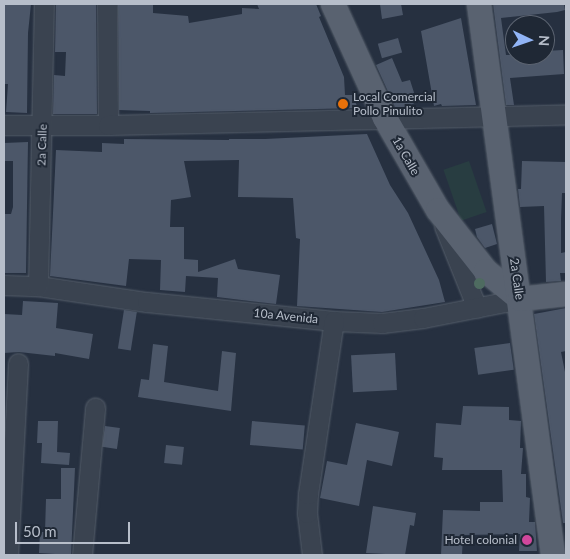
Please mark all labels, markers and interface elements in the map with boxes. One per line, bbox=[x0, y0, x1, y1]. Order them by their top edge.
north arrow bbox=[505, 15, 555, 65]
text: N bbox=[536, 35, 553, 47]
place label: Local Comercial Pollo Pinulito bbox=[353, 90, 436, 118]
marker: Local Comercial Pollo Pinulito bbox=[337, 98, 349, 110]
street label: 2a Calle bbox=[34, 124, 50, 166]
street label: 1a Calle bbox=[389, 134, 423, 178]
street label: 2a Calle bbox=[507, 257, 527, 301]
street label: 10a Avenida bbox=[253, 305, 319, 327]
scale bar bbox=[18, 512, 132, 544]
text: 50 m bbox=[23, 522, 57, 540]
place label: Hotel colonial bbox=[444, 533, 517, 547]
marker: Hotel colonial bbox=[521, 534, 533, 546]

